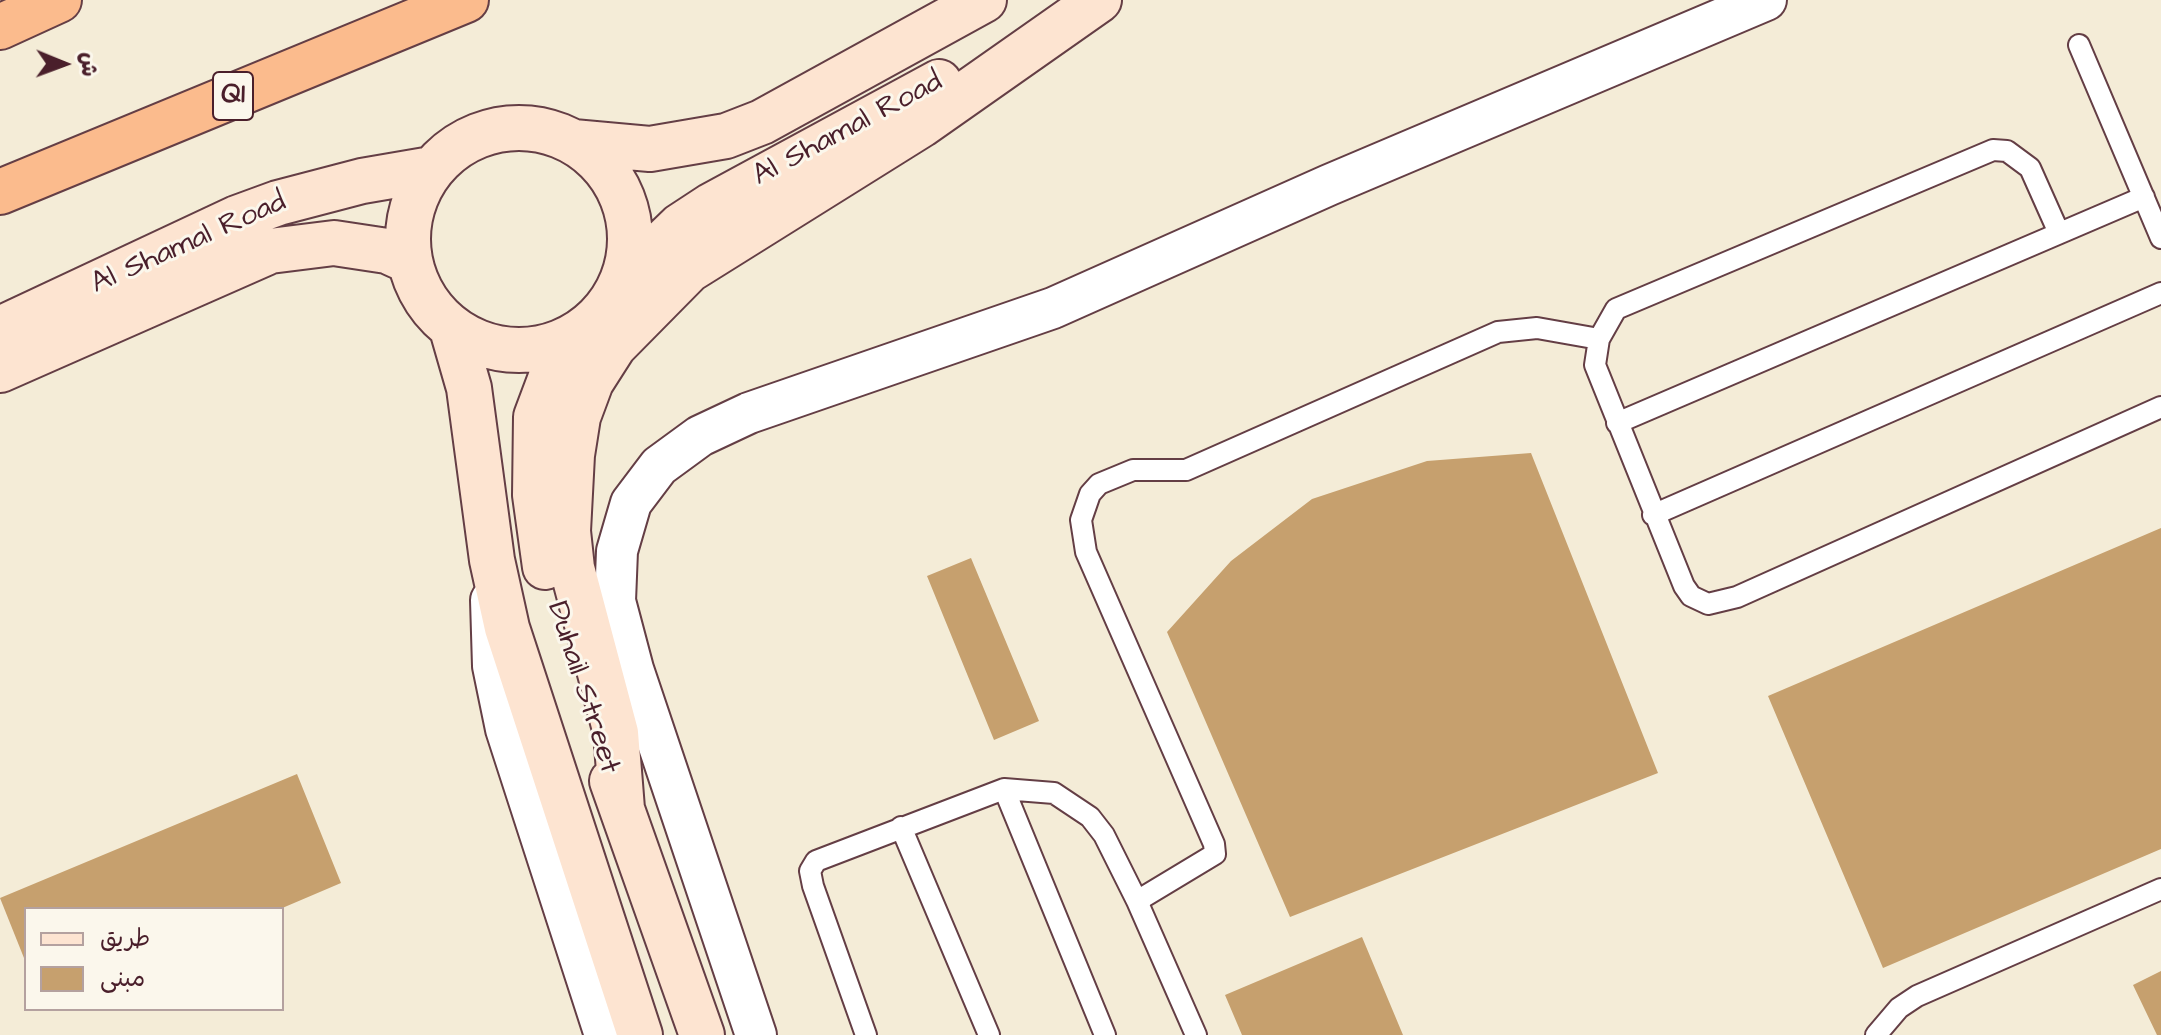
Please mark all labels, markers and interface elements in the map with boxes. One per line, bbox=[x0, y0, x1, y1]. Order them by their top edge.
north arrow bbox=[24, 24, 104, 104]
text: ش bbox=[73, 52, 104, 77]
street label: Al Shamal Road bbox=[747, 65, 949, 195]
road number: Q1 bbox=[213, 72, 253, 120]
street label: Al Shamal Road bbox=[86, 185, 292, 303]
street label: Duhail Street bbox=[537, 597, 627, 779]
legend bbox=[24, 907, 284, 1011]
text: طريق bbox=[100, 922, 150, 956]
text: مبنى bbox=[100, 962, 145, 996]

